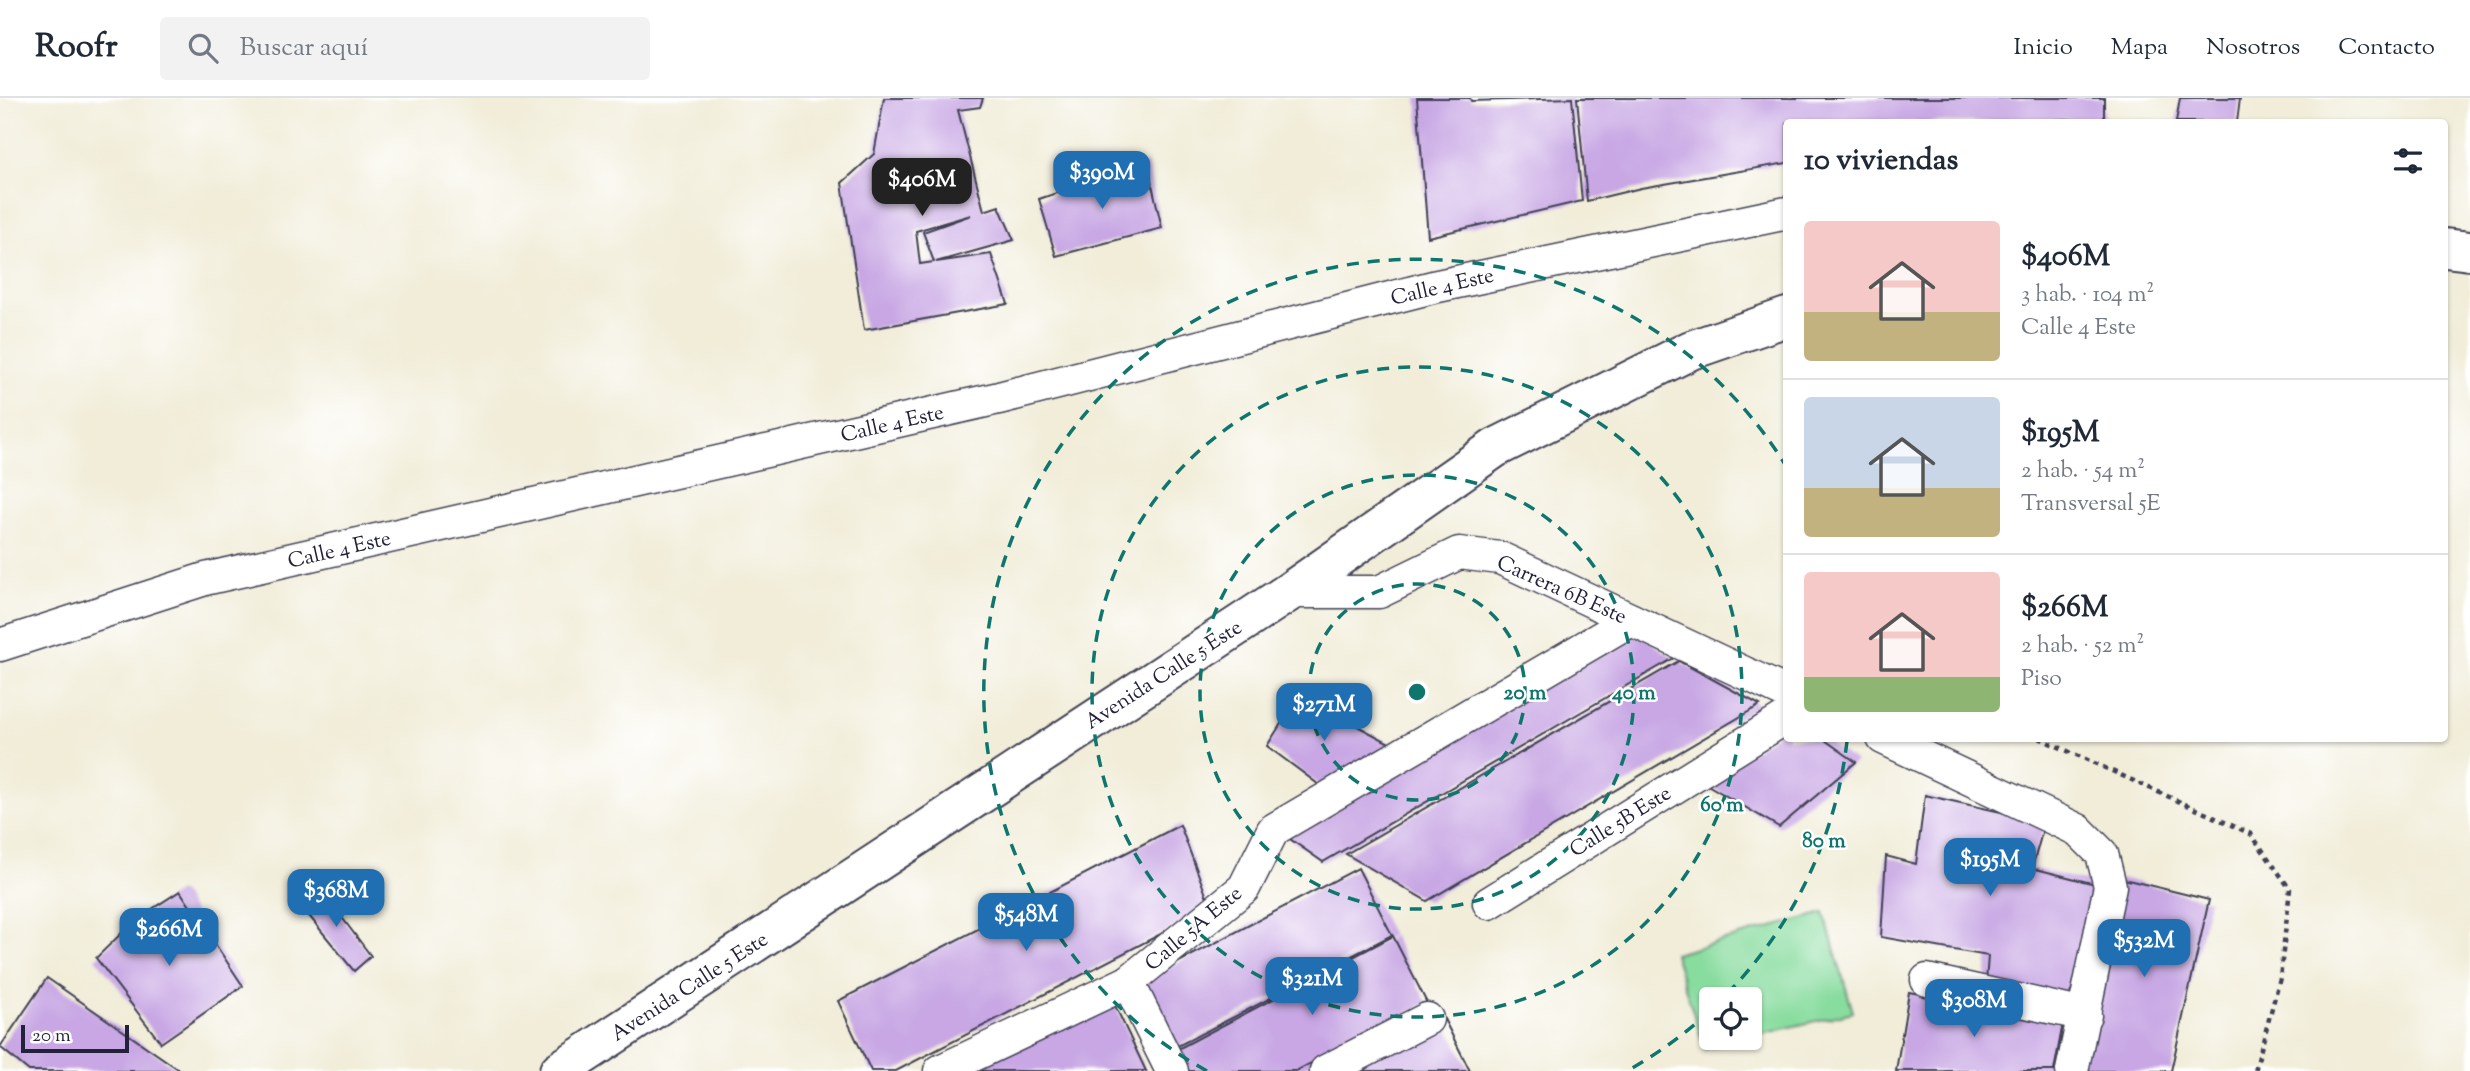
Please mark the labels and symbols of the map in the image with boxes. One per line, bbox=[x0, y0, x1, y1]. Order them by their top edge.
pin: $390M bbox=[1053, 152, 1151, 211]
pin: $406M bbox=[873, 158, 971, 218]
street label: Calle 4 Este bbox=[1388, 262, 1497, 314]
street label: Calle 4 Este bbox=[838, 399, 947, 451]
street label: Calle 4 Este bbox=[285, 525, 394, 577]
street label: Carrera 6B Este bbox=[1491, 549, 1631, 633]
street label: Avenida Calle 5 Este bbox=[1080, 614, 1249, 738]
text: 20 m bbox=[1504, 679, 1547, 709]
text: 40 m bbox=[1611, 679, 1656, 709]
centre of rings bbox=[1405, 680, 1429, 704]
pin: $271M bbox=[1275, 684, 1373, 743]
street label: Calle 5B Este bbox=[1564, 780, 1678, 866]
text: 60 m bbox=[1700, 791, 1744, 821]
text: 80 m bbox=[1802, 827, 1846, 857]
pin: $195M bbox=[1941, 838, 2039, 898]
pin: $368M bbox=[287, 870, 385, 929]
street label: Calle 5A Este bbox=[1139, 880, 1249, 979]
pin: $548M bbox=[977, 894, 1075, 953]
pin: $266M bbox=[120, 908, 218, 968]
pin: $532M bbox=[2095, 920, 2193, 979]
street label: Avenida Calle 5 Este bbox=[606, 926, 775, 1050]
pin: $321M bbox=[1263, 958, 1361, 1017]
pin: $308M bbox=[1925, 979, 2023, 1039]
scale bar bbox=[21, 1022, 130, 1054]

